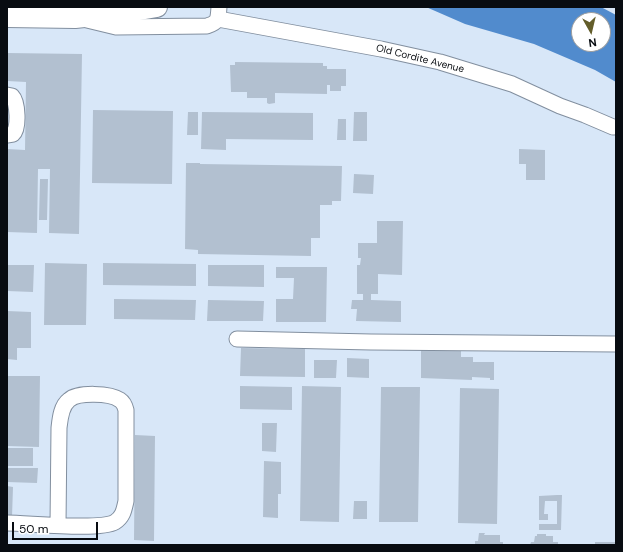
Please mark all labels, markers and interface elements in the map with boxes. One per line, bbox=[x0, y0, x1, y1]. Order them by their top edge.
north arrow bbox=[571, 12, 611, 52]
text: N bbox=[588, 35, 597, 50]
street label: Old Cordite Avenue bbox=[375, 42, 465, 76]
scale bar bbox=[14, 514, 100, 540]
text: 50 m bbox=[19, 521, 48, 537]

